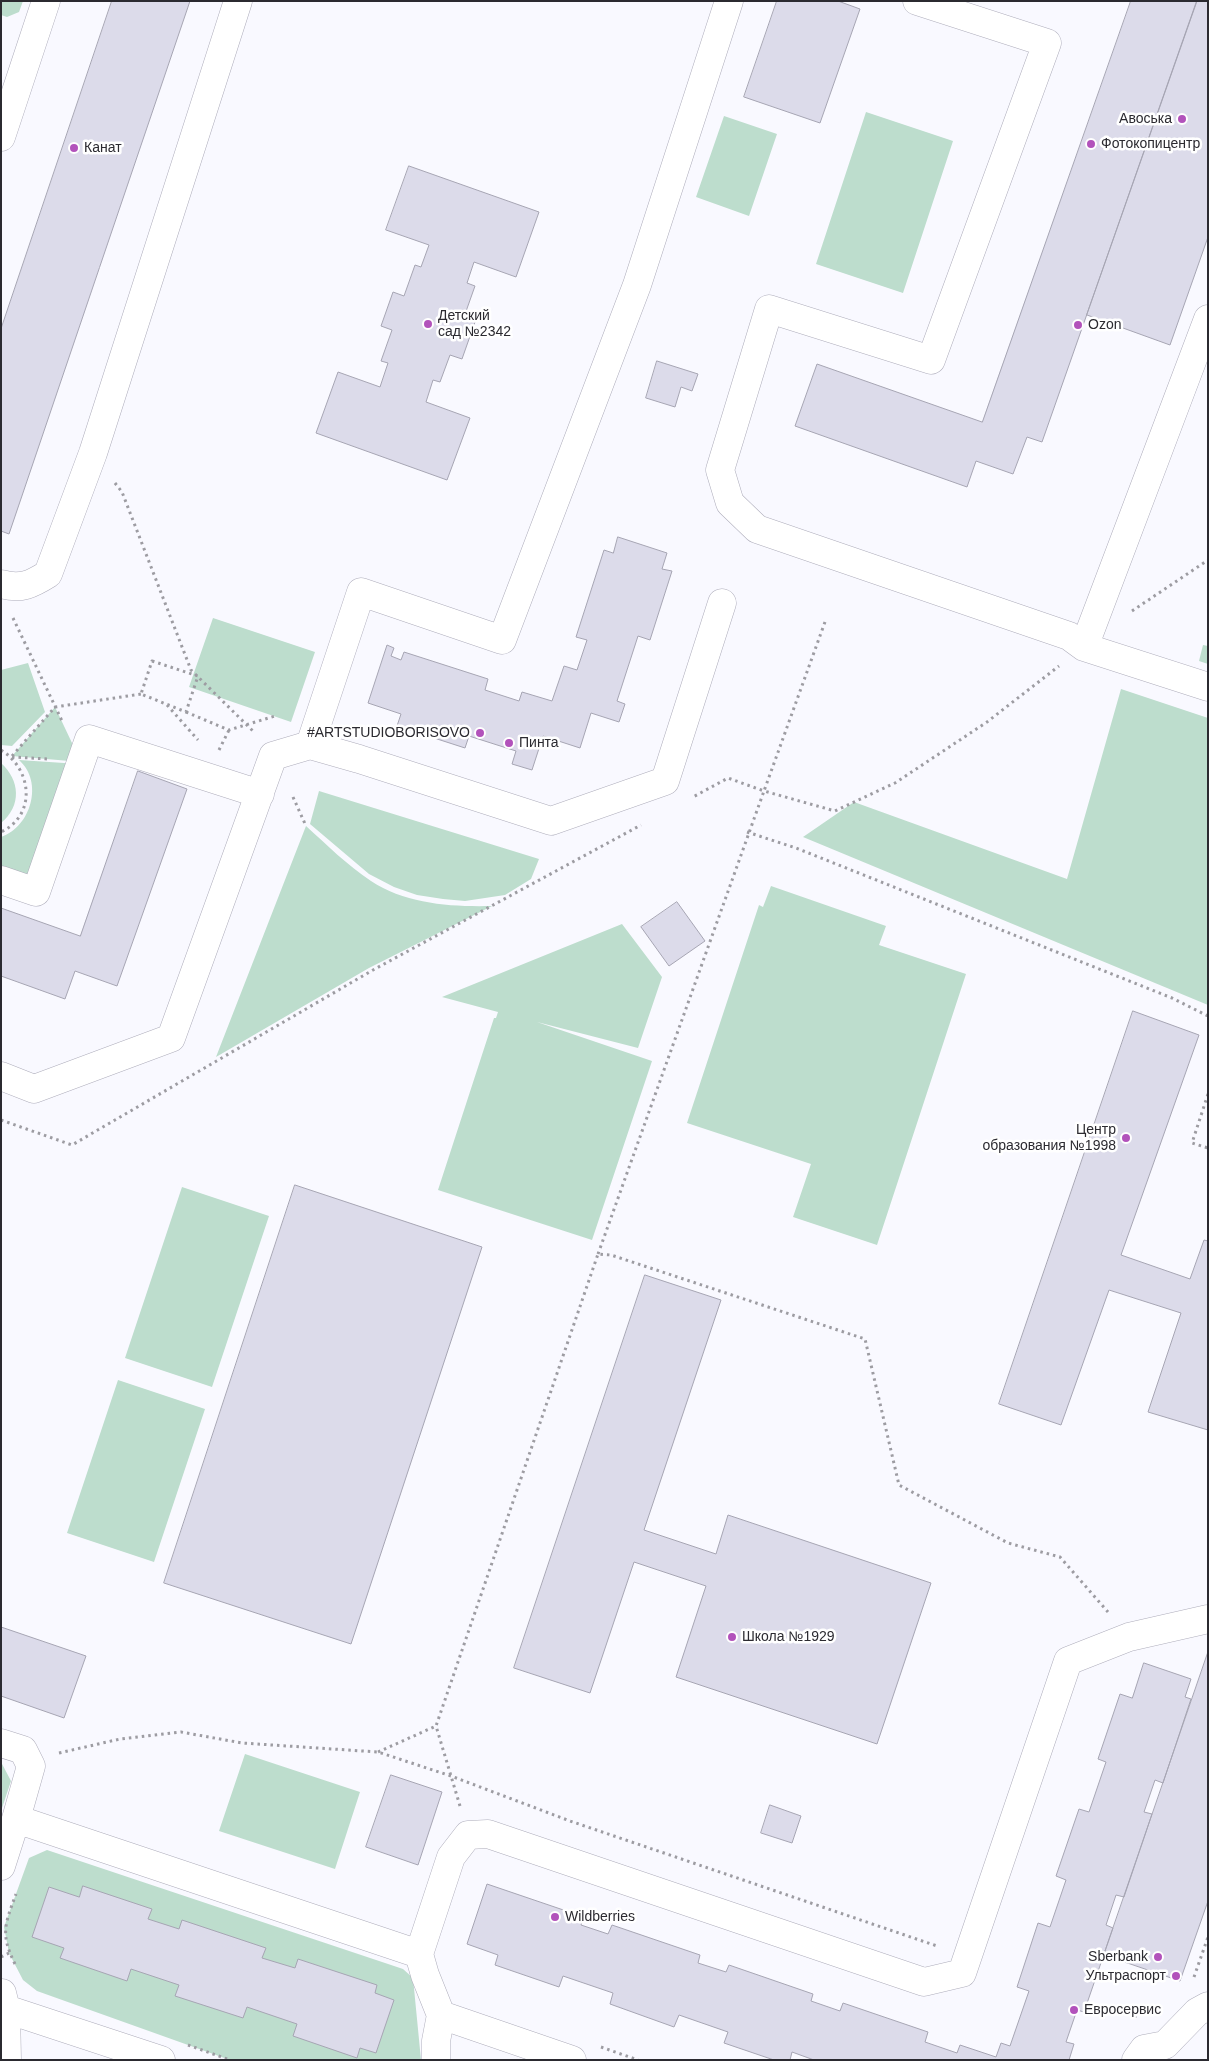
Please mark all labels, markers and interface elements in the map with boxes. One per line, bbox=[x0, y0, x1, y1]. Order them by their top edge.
place label: Авоська bbox=[1119, 111, 1172, 127]
marker: Авоська bbox=[1176, 113, 1188, 125]
place label: Фотокопицентр bbox=[1101, 136, 1200, 152]
marker: Фотокопицентр bbox=[1085, 138, 1097, 150]
place label: Канат bbox=[84, 140, 122, 156]
marker: Канат bbox=[68, 142, 80, 154]
place label: Детский сад №2342 bbox=[438, 308, 511, 341]
place label: Ozon bbox=[1088, 317, 1121, 333]
marker: Детский сад №2342 bbox=[422, 318, 434, 330]
marker: Ozon bbox=[1072, 319, 1084, 331]
place label: #ARTSTUDIOBORISOVO bbox=[307, 725, 470, 741]
marker: #ARTSTUDIOBORISOVO bbox=[474, 727, 486, 739]
place label: Пинта bbox=[519, 735, 559, 751]
marker: Пинта bbox=[503, 737, 515, 749]
place label: Центр образования №1998 bbox=[982, 1122, 1116, 1154]
marker: Центр образования №1998 bbox=[1120, 1132, 1132, 1144]
place label: Школа №1929 bbox=[742, 1629, 835, 1645]
marker: Школа №1929 bbox=[726, 1631, 738, 1643]
place label: Wildberries bbox=[565, 1909, 635, 1925]
marker: Wildberries bbox=[549, 1911, 561, 1923]
place label: Sberbank bbox=[1088, 1949, 1148, 1965]
marker: Sberbank bbox=[1152, 1951, 1164, 1963]
place label: Ультраспорт bbox=[1085, 1968, 1166, 1984]
marker: Ультраспорт bbox=[1170, 1970, 1182, 1982]
place label: Евросервис bbox=[1084, 2002, 1161, 2018]
marker: Евросервис bbox=[1068, 2004, 1080, 2016]

